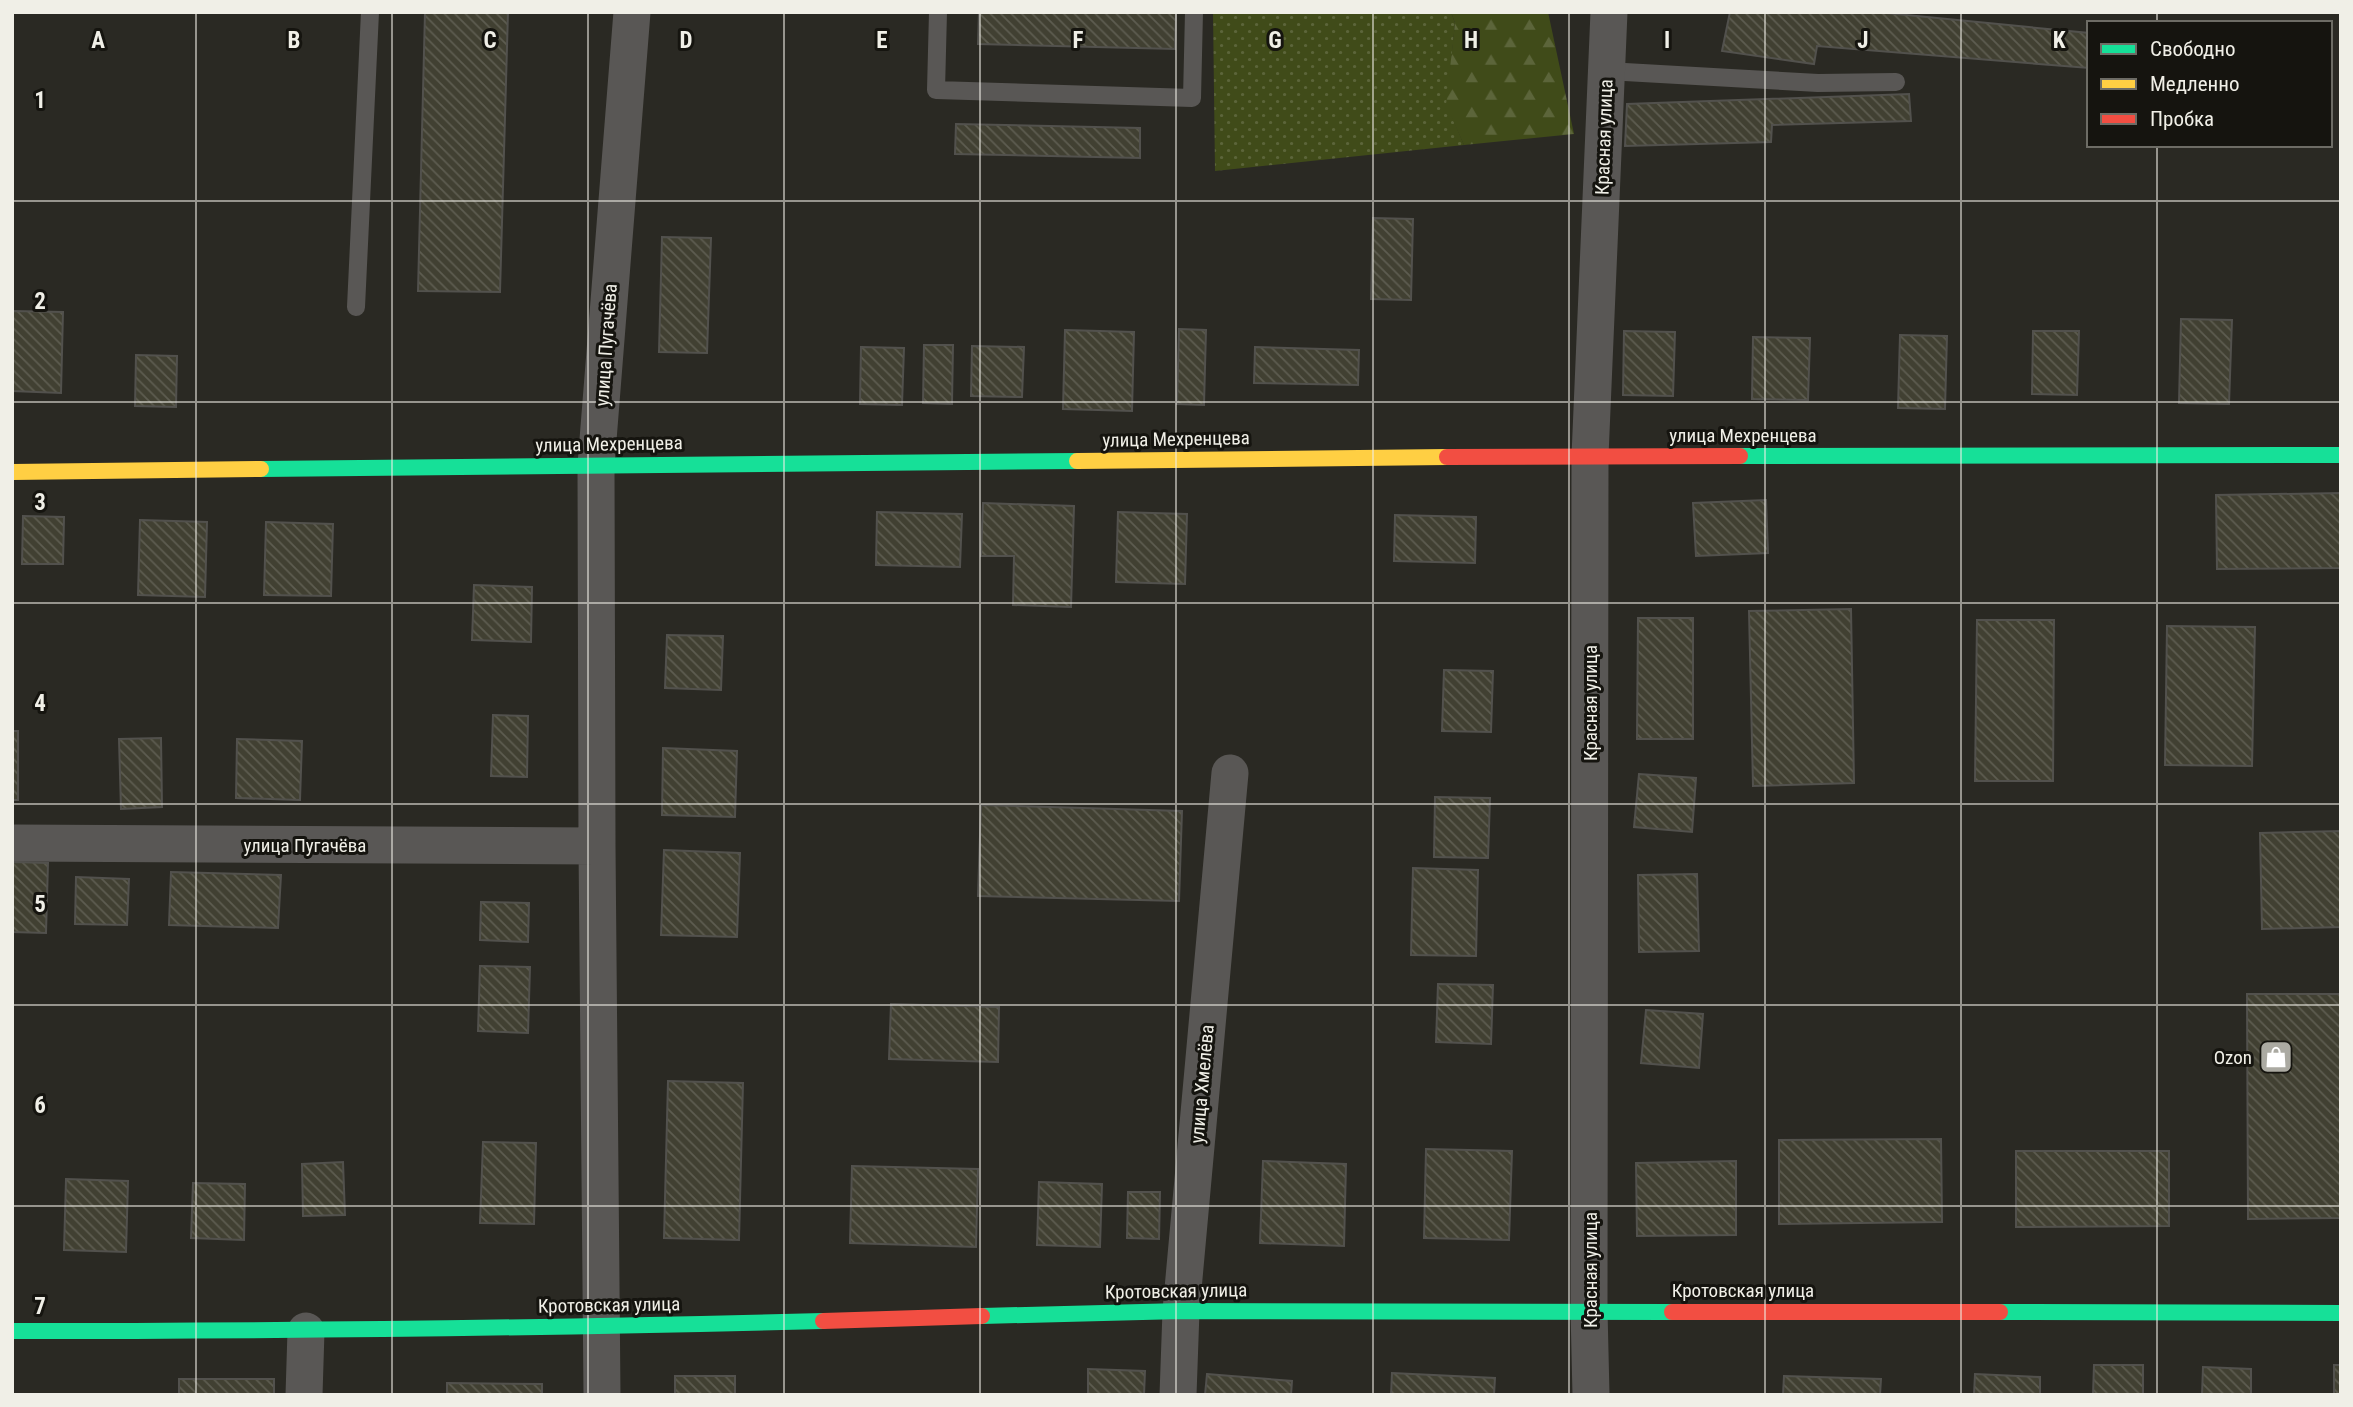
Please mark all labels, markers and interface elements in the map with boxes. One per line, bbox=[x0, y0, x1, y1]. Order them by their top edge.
legend bbox=[2087, 21, 2332, 147]
text: A bbox=[91, 27, 105, 54]
text: B bbox=[288, 27, 300, 54]
text: C bbox=[483, 27, 497, 54]
text: D bbox=[680, 27, 693, 54]
text: E bbox=[876, 27, 888, 54]
text: F bbox=[1073, 27, 1084, 54]
text: G bbox=[1268, 27, 1282, 54]
text: H bbox=[1464, 27, 1478, 54]
text: I bbox=[1664, 27, 1670, 54]
text: J bbox=[1857, 27, 1869, 54]
text: K bbox=[2053, 27, 2066, 54]
text: Свободно bbox=[2150, 37, 2236, 61]
text: Медленно bbox=[2150, 72, 2239, 96]
street label: Красная улица bbox=[1590, 79, 1618, 195]
text: 1 bbox=[34, 87, 46, 114]
text: Пробка bbox=[2150, 107, 2214, 131]
street label: улица Пугачёва bbox=[590, 283, 622, 407]
text: 2 bbox=[34, 288, 46, 315]
street label: улица Мехренцева bbox=[1669, 424, 1817, 447]
street label: улица Мехренцева bbox=[1102, 426, 1250, 452]
street label: улица Мехренцева bbox=[535, 431, 683, 457]
text: 3 bbox=[34, 489, 46, 516]
street label: Красная улица bbox=[1579, 645, 1602, 761]
text: 4 bbox=[34, 690, 46, 717]
street label: улица Пугачёва bbox=[244, 834, 366, 857]
text: 5 bbox=[34, 891, 46, 918]
street label: улица Хмелёва bbox=[1185, 1024, 1219, 1144]
shop icon: Ozon bbox=[2257, 1038, 2295, 1076]
place label: Ozon bbox=[2214, 1046, 2252, 1069]
text: 6 bbox=[34, 1092, 46, 1119]
street label: Красная улица bbox=[1579, 1212, 1602, 1328]
street label: Кротовская улица bbox=[1105, 1278, 1247, 1304]
street label: Кротовская улица bbox=[1672, 1279, 1814, 1302]
street label: Кротовская улица bbox=[538, 1292, 680, 1318]
text: 7 bbox=[34, 1293, 46, 1320]

